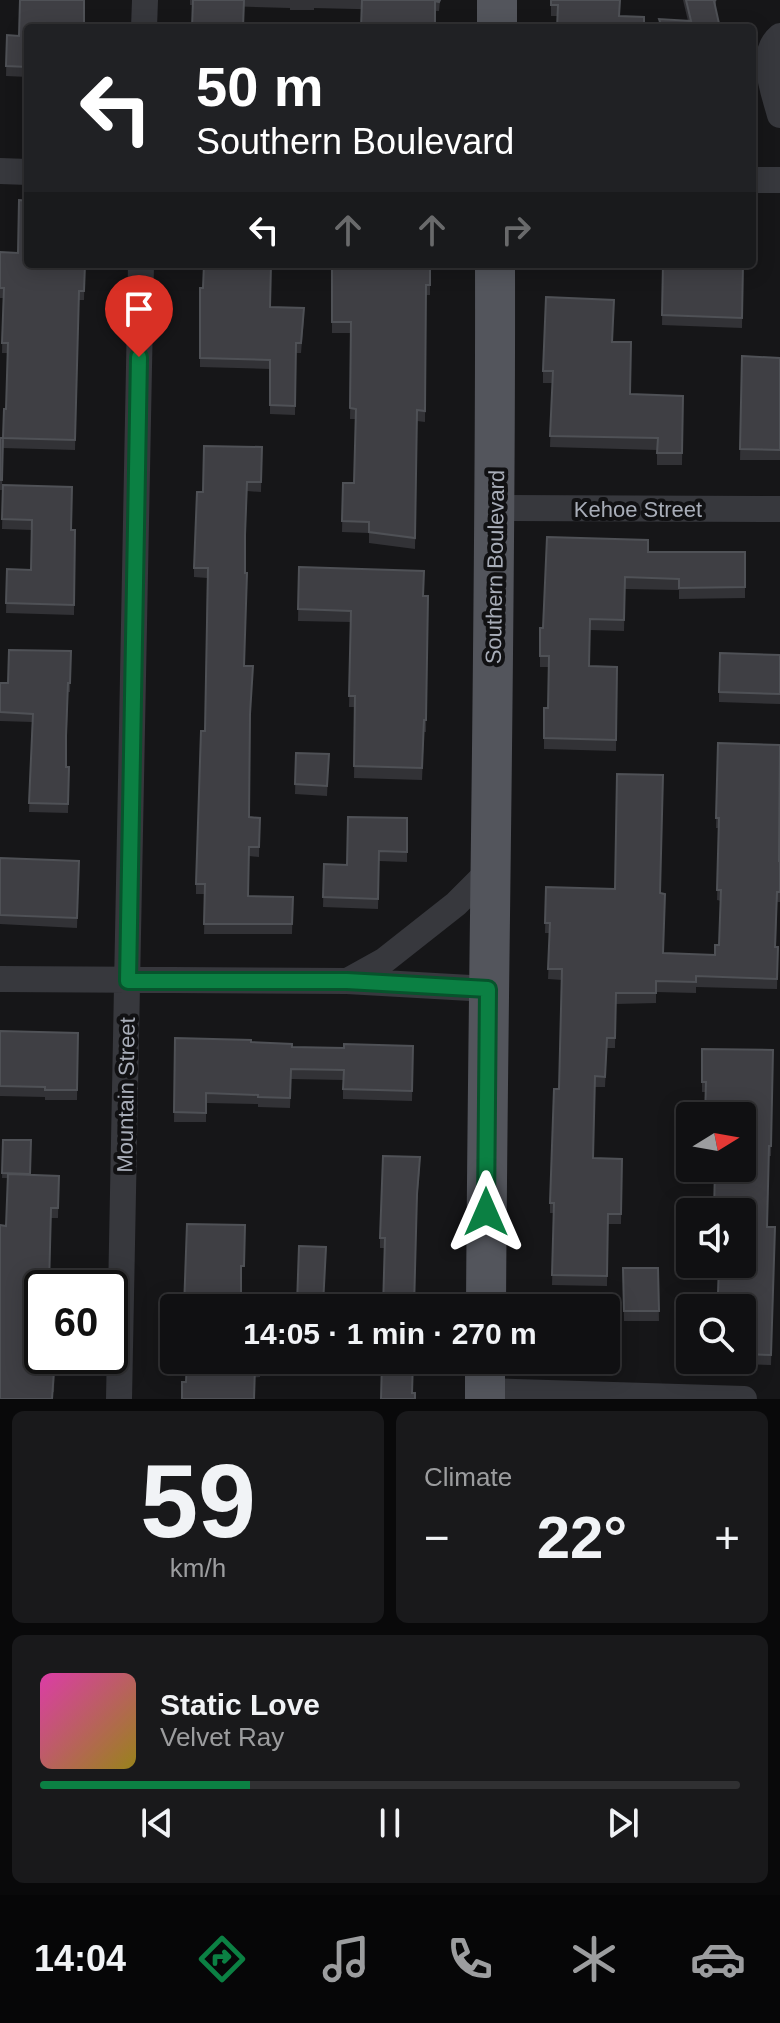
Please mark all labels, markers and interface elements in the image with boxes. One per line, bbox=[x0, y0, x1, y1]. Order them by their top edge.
text: 50 m bbox=[196, 55, 324, 118]
icon: left bbox=[64, 56, 168, 160]
text: Southern Boulevard bbox=[196, 121, 514, 162]
icon: left bbox=[242, 208, 286, 252]
icon: ahead bbox=[326, 208, 370, 252]
icon: ahead bbox=[410, 208, 454, 252]
icon: right bbox=[494, 208, 538, 252]
pin bbox=[105, 275, 173, 357]
icon: arrive bbox=[117, 287, 161, 331]
street label: Southern Boulevard bbox=[481, 470, 509, 664]
street label: Kehoe Street bbox=[574, 497, 702, 522]
street label: Mountain Street bbox=[112, 1017, 140, 1173]
north arrow bbox=[676, 1102, 756, 1182]
map controls bbox=[676, 1102, 756, 1374]
position arrow bbox=[444, 1170, 528, 1254]
button: sound bbox=[676, 1198, 756, 1278]
speed limit sign: 60 bbox=[24, 1270, 128, 1374]
button: search bbox=[676, 1294, 756, 1374]
text: 14:05 · 1 min · 270 m bbox=[243, 1317, 537, 1350]
text: 59 bbox=[140, 1443, 256, 1559]
text: Climate bbox=[424, 1462, 512, 1492]
text: 22° bbox=[537, 1504, 627, 1571]
text: − bbox=[424, 1513, 450, 1562]
text: + bbox=[714, 1513, 740, 1562]
text: km/h bbox=[170, 1553, 226, 1583]
text: Static Love bbox=[160, 1688, 320, 1721]
text: Velvet Ray bbox=[160, 1722, 284, 1752]
icon: previous bbox=[135, 1801, 179, 1845]
icon: pause bbox=[368, 1801, 412, 1845]
icon: next bbox=[601, 1801, 645, 1845]
icon: directions bbox=[194, 1931, 250, 1987]
icon: music bbox=[318, 1931, 374, 1987]
icon: phone bbox=[442, 1931, 498, 1987]
icon: climate bbox=[566, 1931, 622, 1987]
icon: car bbox=[690, 1931, 746, 1987]
text: 14:04 bbox=[34, 1938, 126, 1979]

